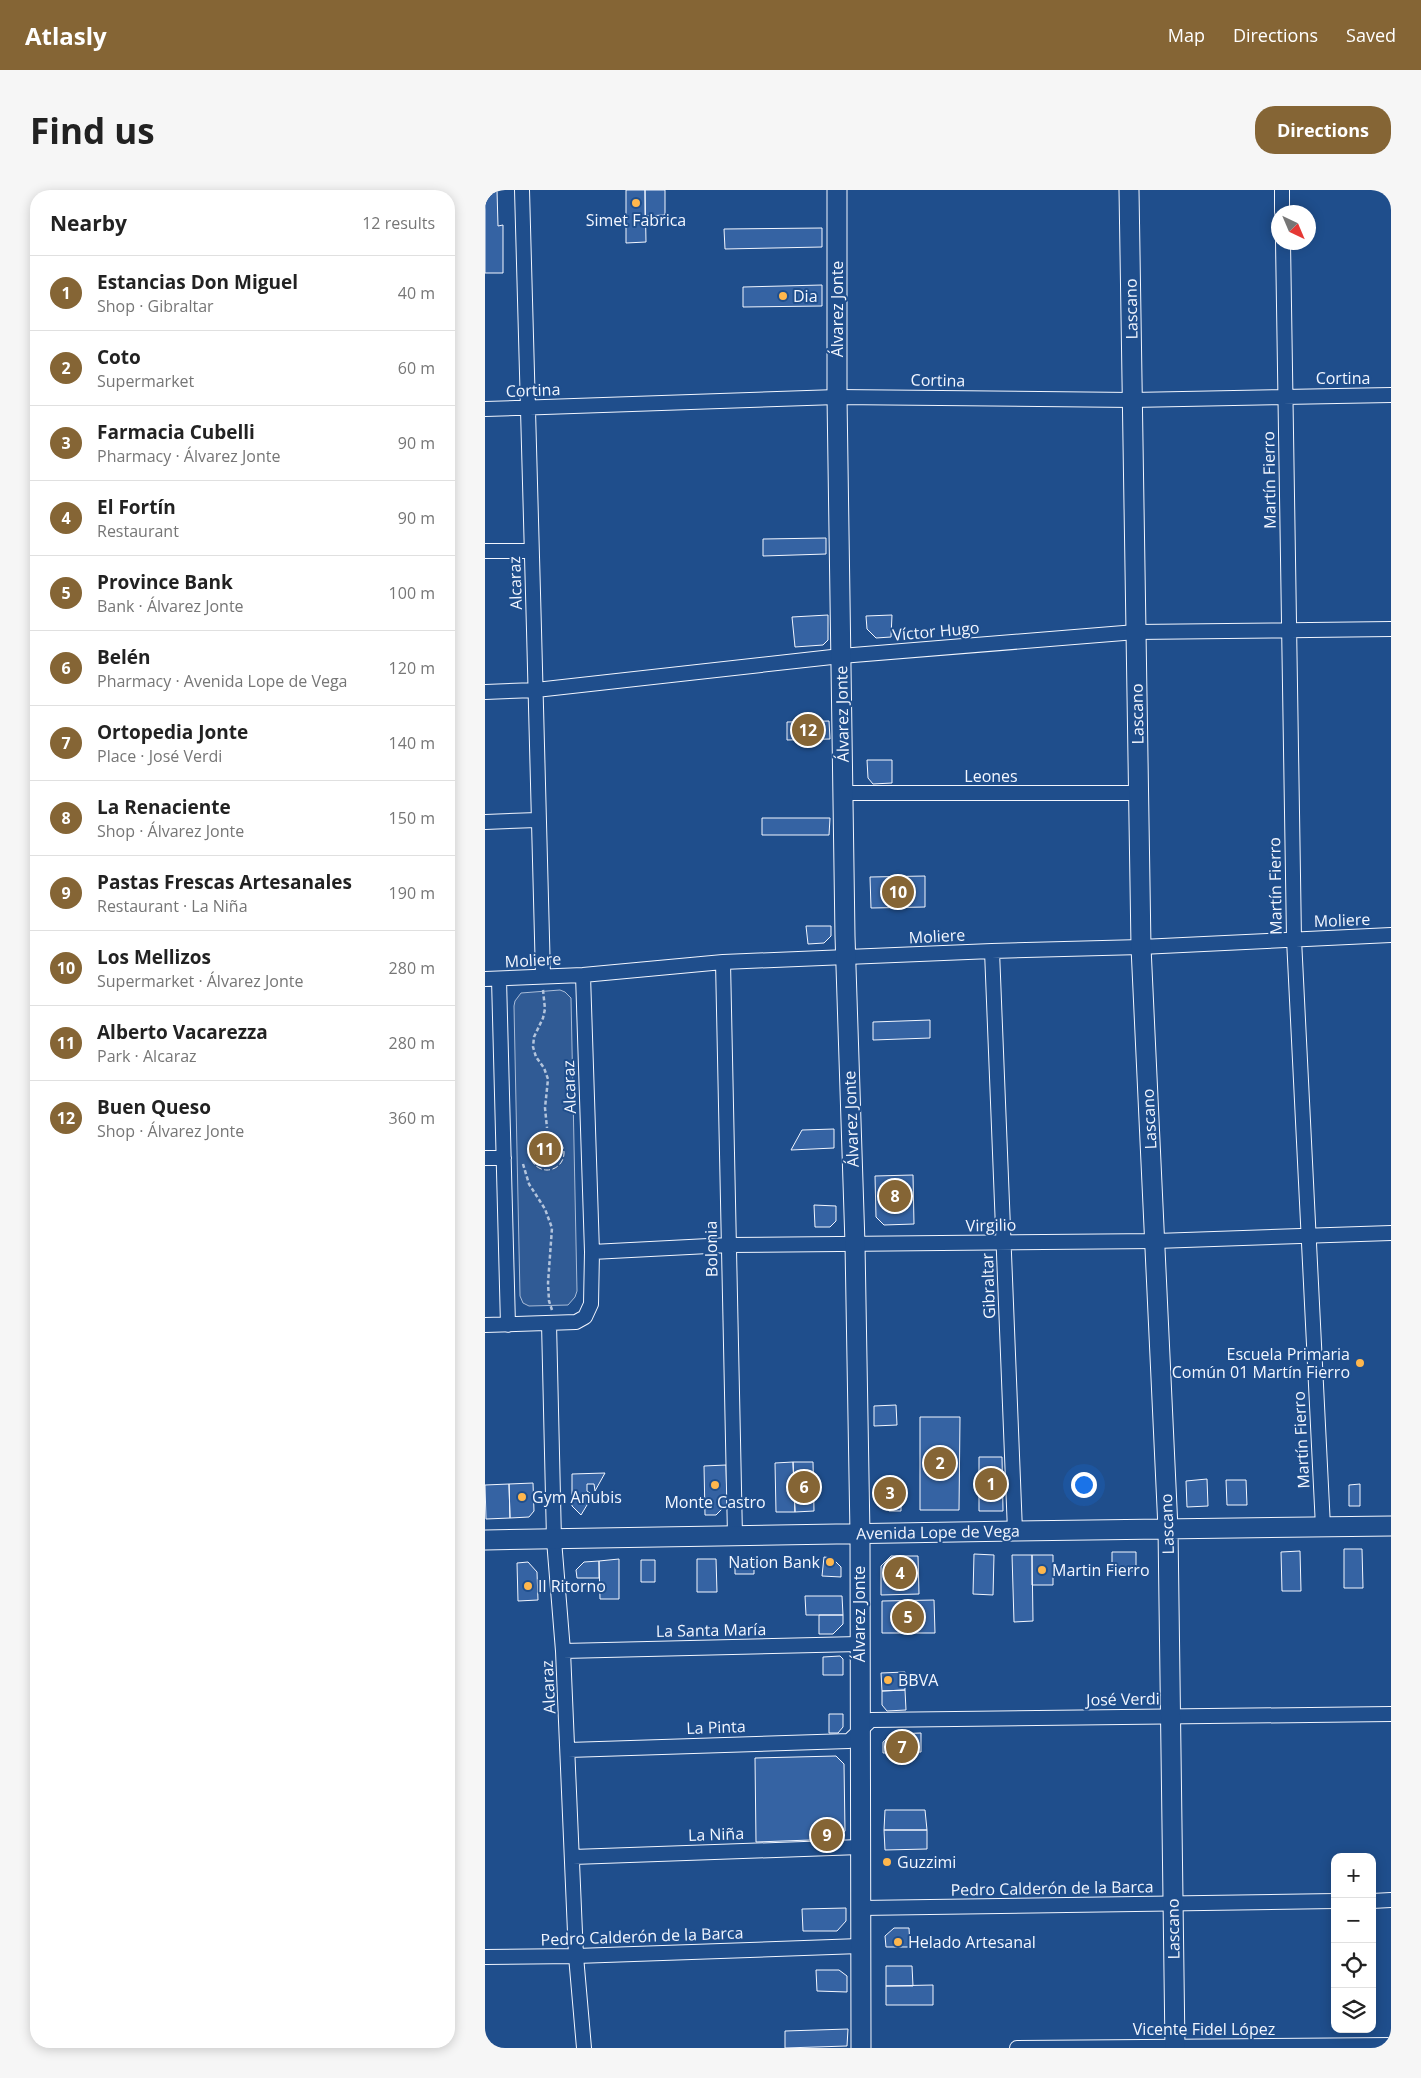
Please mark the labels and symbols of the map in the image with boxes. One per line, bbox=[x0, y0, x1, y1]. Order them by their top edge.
marker: Simet Fabrica bbox=[630, 197, 642, 209]
north arrow bbox=[1271, 205, 1316, 250]
place label: Simet Fabrica bbox=[586, 209, 686, 231]
street label: Álvarez Jonte bbox=[826, 261, 848, 357]
street label: Lascano bbox=[1119, 278, 1143, 340]
place label: Dia bbox=[793, 285, 818, 307]
marker: Dia bbox=[777, 290, 789, 302]
street label: Cortina bbox=[1316, 367, 1370, 389]
street label: Cortina bbox=[910, 369, 966, 391]
street label: Cortina bbox=[505, 378, 561, 402]
street label: Martín Fierro bbox=[1257, 431, 1281, 529]
street label: Alcaraz bbox=[503, 556, 527, 610]
street label: Víctor Hugo bbox=[892, 616, 980, 646]
street label: Álvarez Jonte bbox=[830, 665, 854, 763]
street label: Lascano bbox=[1125, 683, 1149, 745]
pin: 12 bbox=[792, 711, 824, 749]
street label: Leones bbox=[964, 765, 1018, 787]
street label: Martín Fierro bbox=[1263, 837, 1287, 935]
pin: 10 bbox=[882, 873, 914, 911]
street label: Moliere bbox=[1313, 908, 1371, 932]
street label: Moliere bbox=[908, 924, 966, 948]
street label: Moliere bbox=[504, 948, 562, 972]
street label: Alcaraz bbox=[557, 1060, 581, 1114]
street label: Álvarez Jonte bbox=[838, 1070, 864, 1168]
street label: Lascano bbox=[1136, 1088, 1162, 1150]
pin: 11 bbox=[529, 1130, 561, 1168]
pin: 8 bbox=[879, 1177, 911, 1215]
street label: Virgilio bbox=[966, 1214, 1016, 1236]
street label: Bolonia bbox=[700, 1221, 722, 1277]
street label: Gibraltar bbox=[976, 1252, 1000, 1319]
place label: Escuela Primaria Común 01 Martín Fierro bbox=[1172, 1343, 1350, 1383]
marker: Escuela Primaria Común 01 Martín Fierro bbox=[1354, 1357, 1366, 1369]
street label: Martín Fierro bbox=[1287, 1391, 1315, 1489]
pin: 2 bbox=[924, 1444, 956, 1482]
pin: 1 bbox=[975, 1465, 1007, 1503]
pin: 6 bbox=[788, 1468, 820, 1506]
your location bbox=[1071, 1472, 1097, 1498]
pin: 3 bbox=[874, 1474, 906, 1512]
marker: Monte Castro bbox=[709, 1479, 721, 1491]
place label: Gym Anubis bbox=[532, 1486, 622, 1508]
marker: Gym Anubis bbox=[516, 1491, 528, 1503]
place label: Monte Castro bbox=[664, 1491, 766, 1513]
street label: Lascano bbox=[1155, 1493, 1179, 1555]
street label: Avenida Lope de Vega bbox=[856, 1520, 1020, 1544]
place label: Nation Bank bbox=[728, 1551, 821, 1573]
pin: 4 bbox=[884, 1554, 916, 1592]
marker: Nation Bank bbox=[824, 1556, 836, 1568]
place label: Martin Fierro bbox=[1052, 1559, 1150, 1581]
marker: Martin Fierro bbox=[1036, 1564, 1048, 1576]
street label: Álvarez Jonte bbox=[848, 1566, 870, 1662]
place label: Il Ritorno bbox=[538, 1575, 606, 1597]
marker: Il Ritorno bbox=[522, 1580, 534, 1592]
pin: 5 bbox=[892, 1598, 924, 1636]
street label: La Santa María bbox=[656, 1618, 766, 1642]
street label: Alcaraz bbox=[536, 1660, 560, 1714]
place label: BBVA bbox=[898, 1669, 939, 1691]
marker: BBVA bbox=[882, 1674, 894, 1686]
street label: José Verdi bbox=[1084, 1687, 1160, 1711]
street label: La Pinta bbox=[686, 1715, 746, 1739]
pin: 7 bbox=[886, 1728, 918, 1766]
pin: 9 bbox=[811, 1816, 843, 1854]
street label: La Niña bbox=[688, 1822, 744, 1846]
place label: Guzzimi bbox=[897, 1851, 956, 1873]
marker: Guzzimi bbox=[881, 1856, 893, 1868]
street label: Pedro Calderón de la Barca bbox=[950, 1875, 1154, 1901]
street label: Lascano bbox=[1161, 1898, 1185, 1960]
street label: Pedro Calderón de la Barca bbox=[540, 1921, 744, 1951]
place label: Helado Artesanal bbox=[908, 1931, 1036, 1953]
marker: Helado Artesanal bbox=[892, 1936, 904, 1948]
street label: Vicente Fidel López bbox=[1133, 2018, 1275, 2040]

